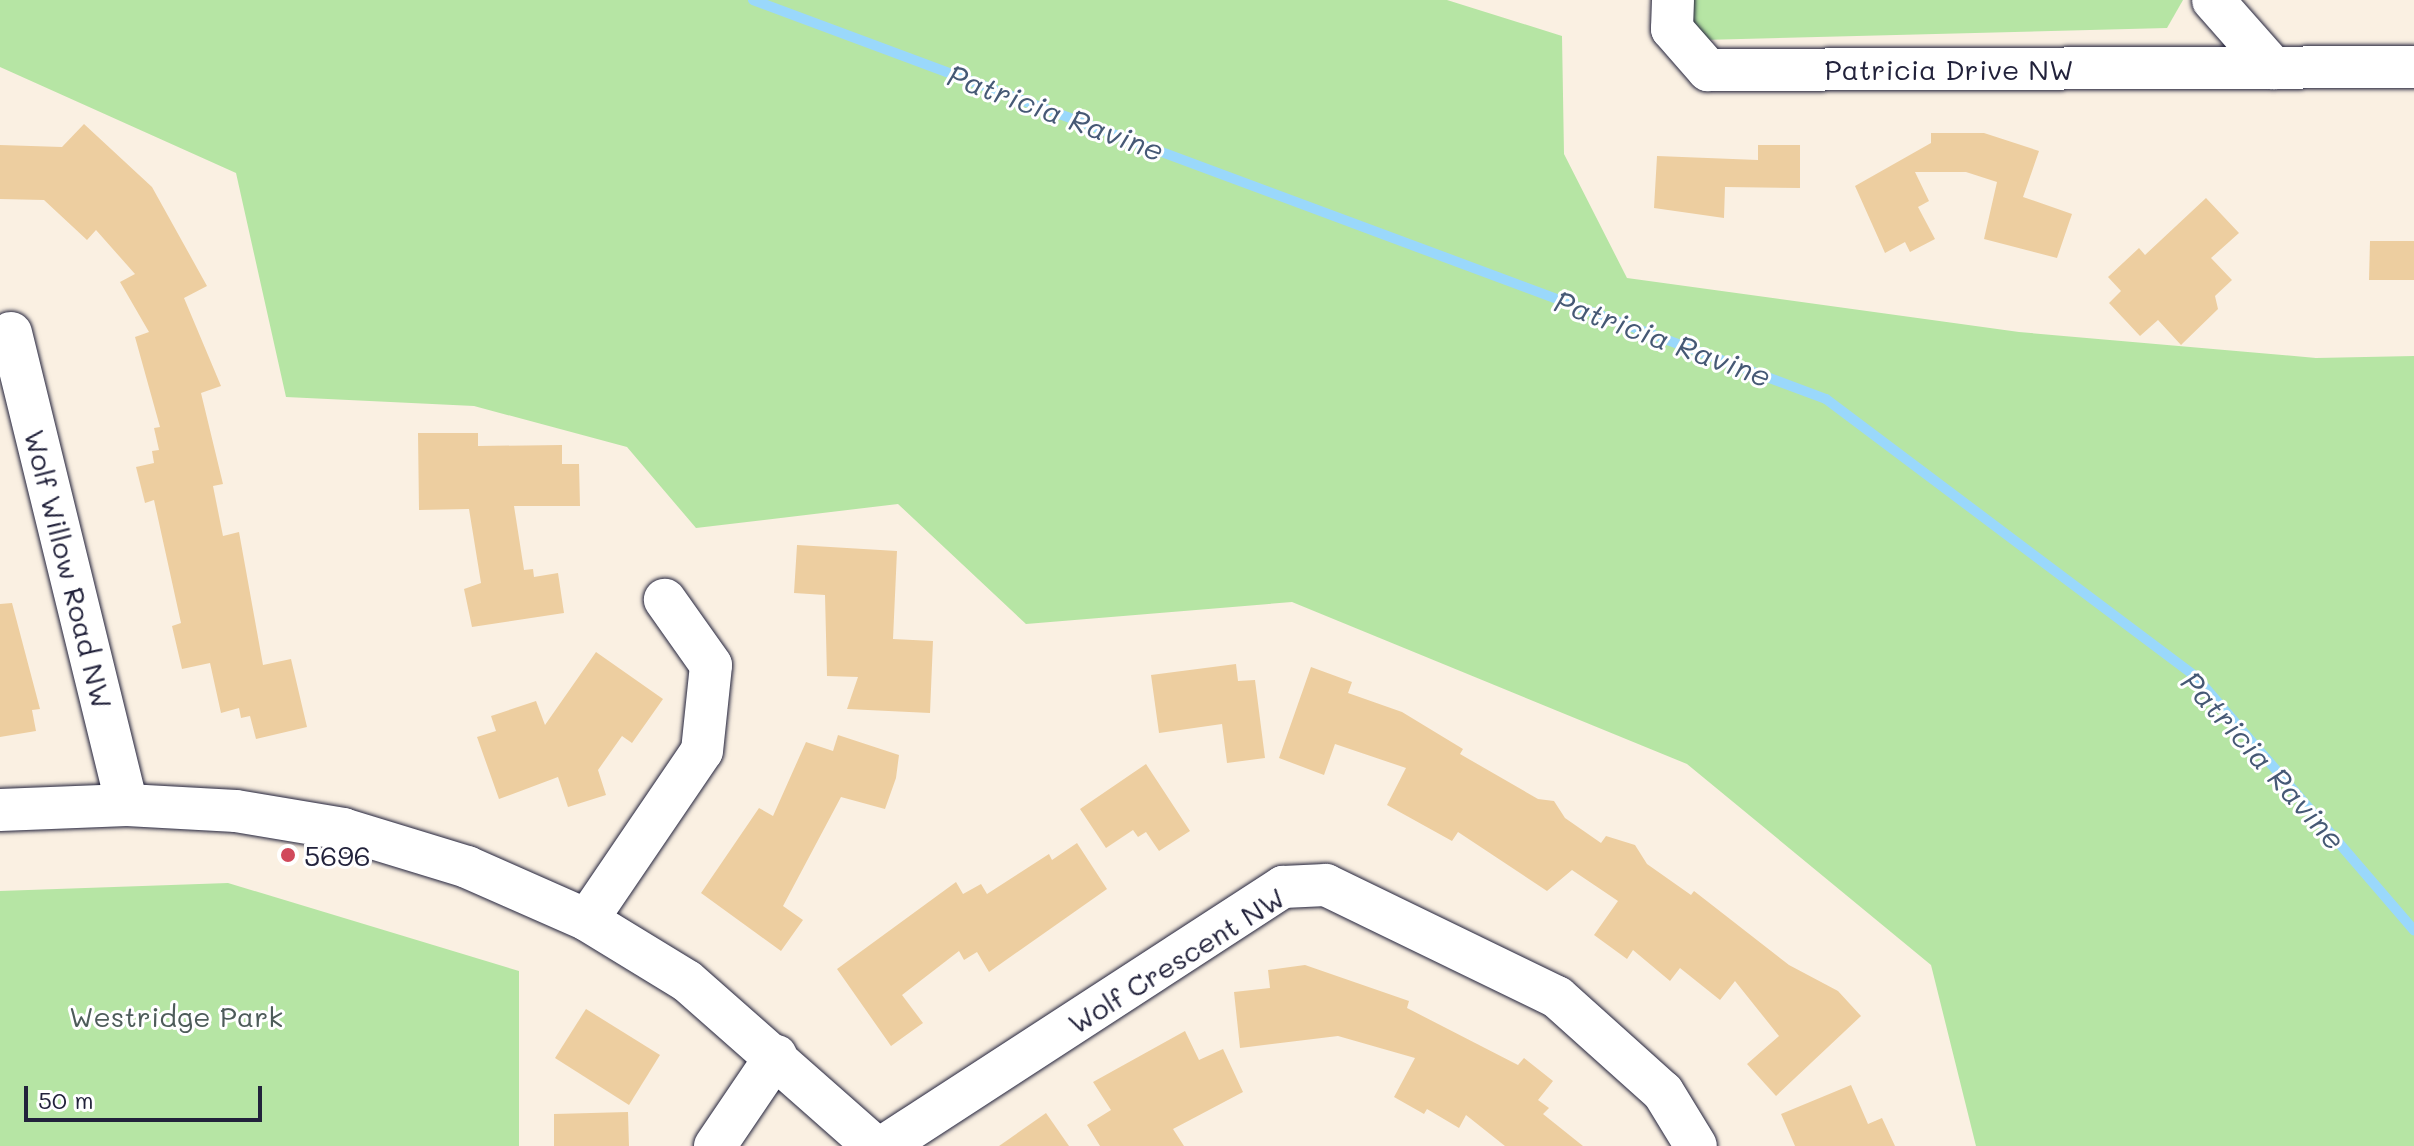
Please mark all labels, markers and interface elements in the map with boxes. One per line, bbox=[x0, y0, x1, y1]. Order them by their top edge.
street label: Patricia Drive NW bbox=[1824, 52, 2074, 86]
water label: Patricia Ravine bbox=[943, 56, 1169, 168]
water label: Patricia Ravine bbox=[1550, 282, 1776, 394]
street label: Wolf Willow Road NW bbox=[18, 426, 120, 712]
water label: Patricia Ravine bbox=[2174, 663, 2354, 857]
place label: 5696 bbox=[304, 838, 371, 872]
marker: 5696 bbox=[279, 846, 297, 864]
street label: Wolf Crescent NW bbox=[1062, 880, 1290, 1040]
park label: Westridge Park bbox=[69, 999, 283, 1033]
scale bar bbox=[28, 1070, 266, 1120]
text: 50 m bbox=[38, 1084, 94, 1115]

